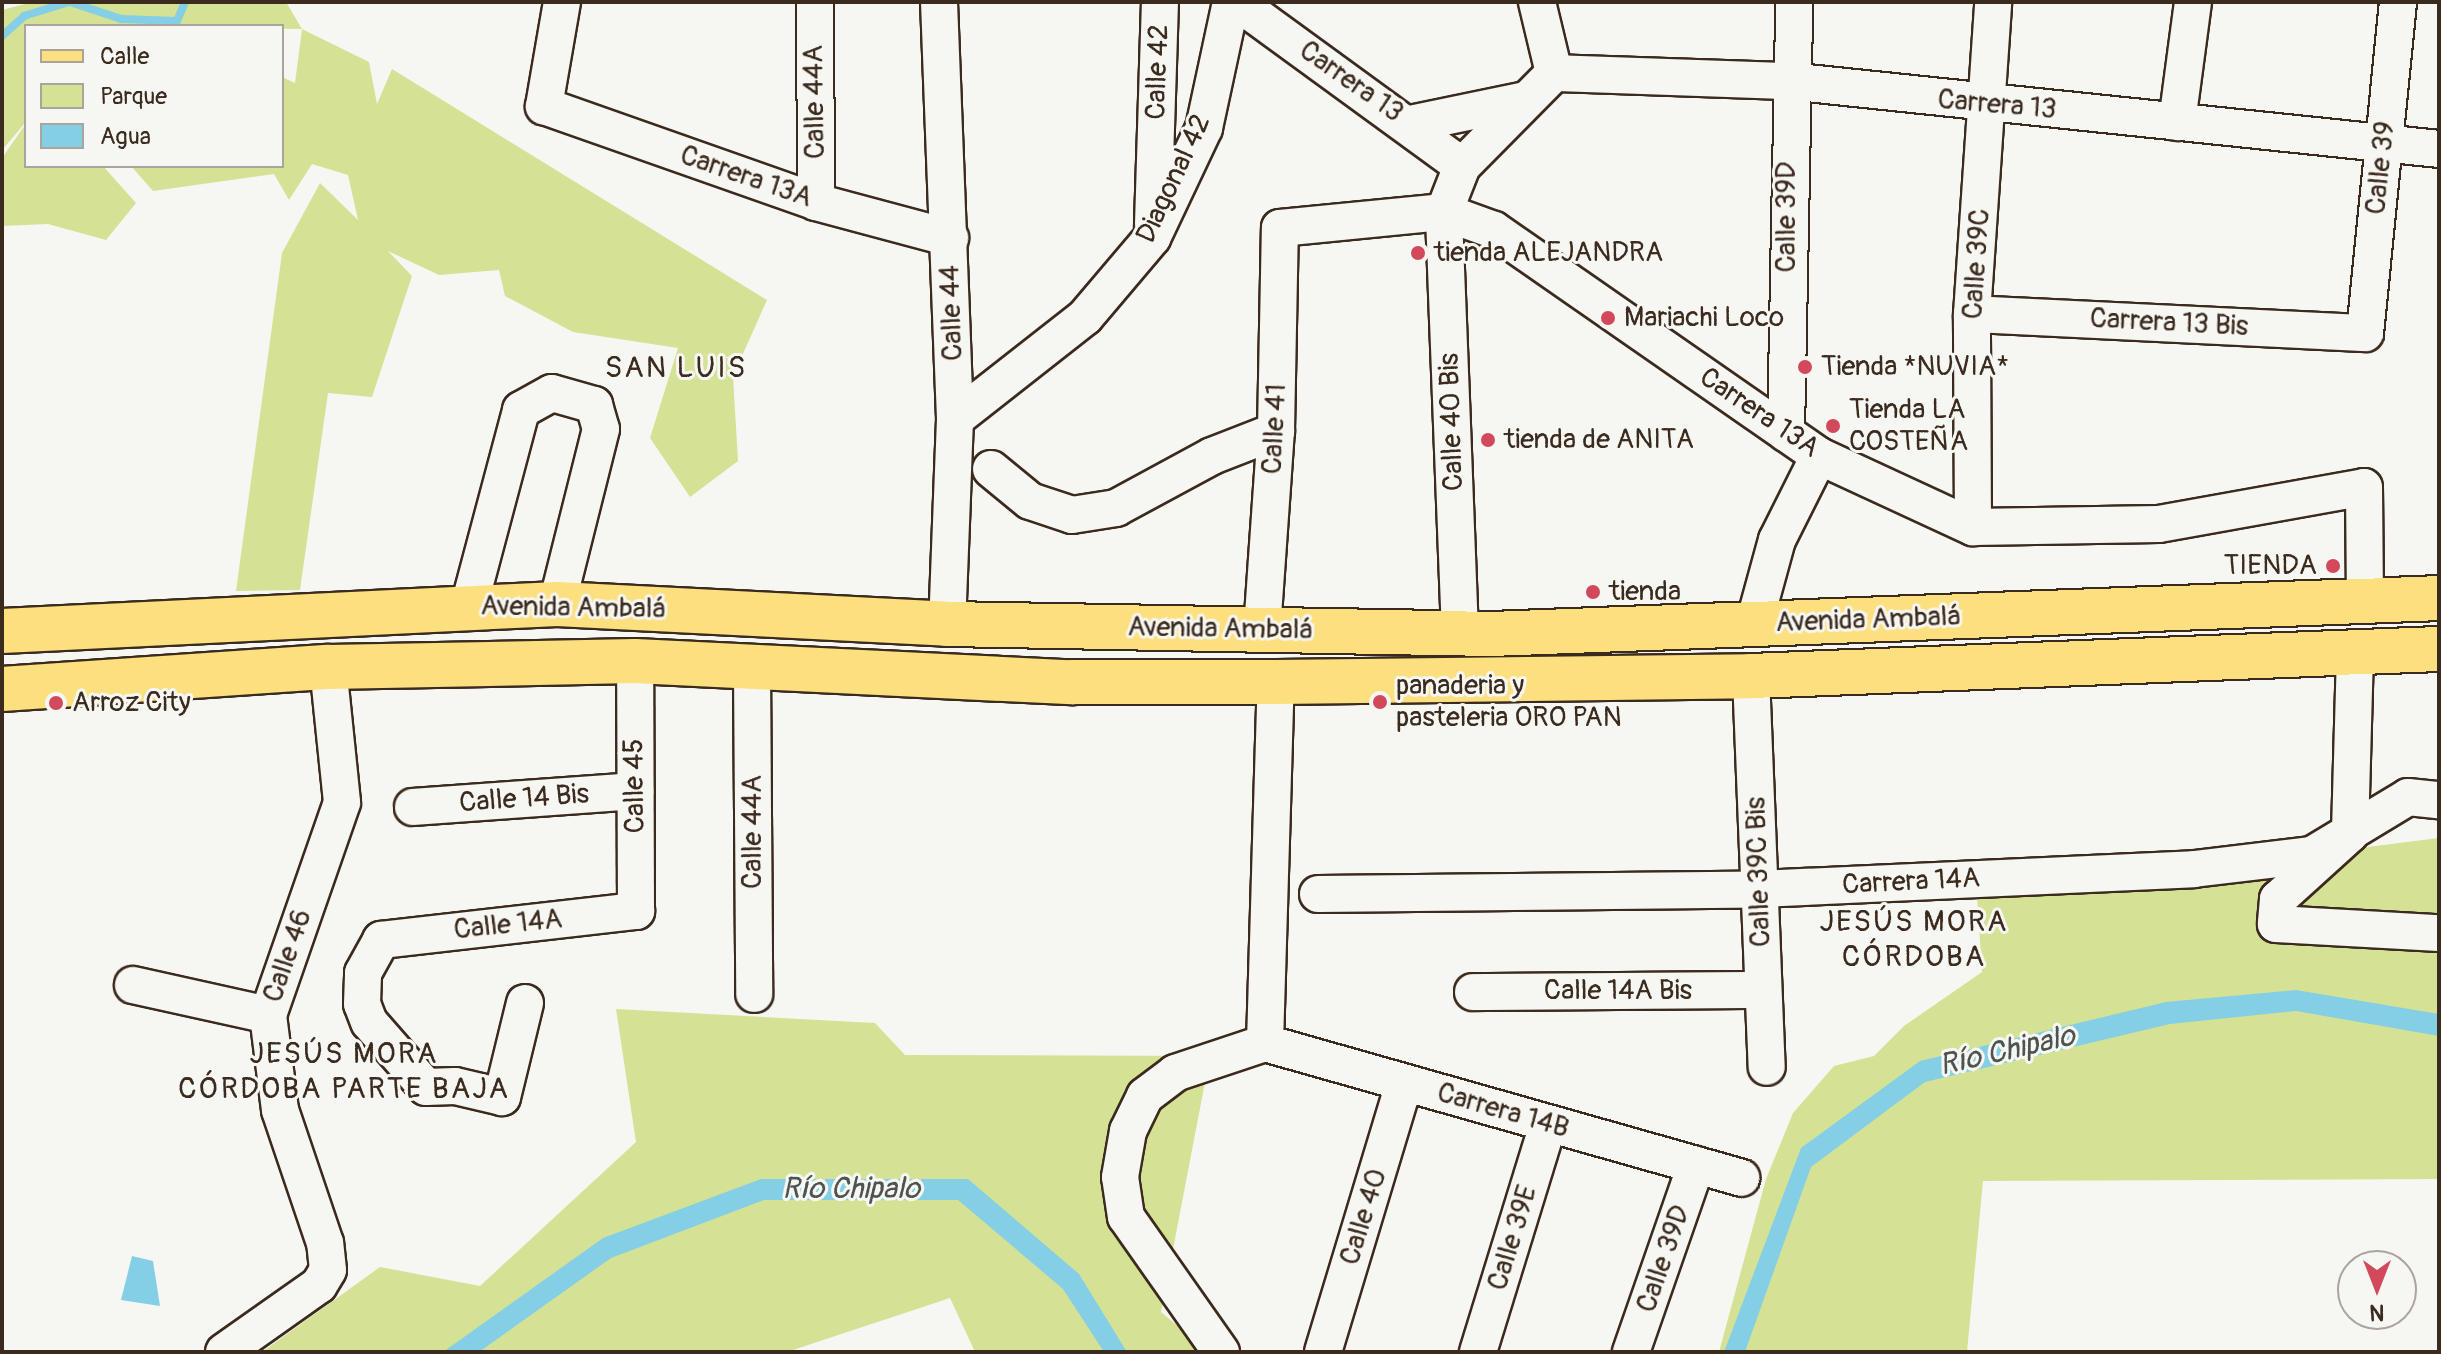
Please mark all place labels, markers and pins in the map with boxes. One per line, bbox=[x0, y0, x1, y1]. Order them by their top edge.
place label: tienda ALEJANDRA bbox=[1434, 236, 1663, 270]
marker: tienda ALEJANDRA bbox=[1409, 244, 1427, 262]
place label: Mariachi Loco bbox=[1624, 301, 1784, 335]
marker: Mariachi Loco bbox=[1599, 309, 1617, 327]
place label: Tienda *NUVIA* bbox=[1821, 350, 2009, 384]
marker: Tienda *NUVIA* bbox=[1796, 358, 1814, 376]
place label: Tienda LA COSTEÑA bbox=[1849, 393, 1968, 459]
marker: Tienda LA COSTEÑA bbox=[1824, 417, 1842, 435]
place label: tienda de ANITA bbox=[1504, 423, 1694, 457]
marker: tienda de ANITA bbox=[1479, 431, 1497, 449]
place label: TIENDA bbox=[2224, 549, 2317, 583]
marker: TIENDA bbox=[2324, 557, 2342, 575]
place label: tienda bbox=[1609, 575, 1681, 609]
marker: tienda bbox=[1584, 583, 1602, 601]
place label: panaderia y pasteleria ORO PAN bbox=[1396, 669, 1622, 735]
place label: Arroz City bbox=[72, 686, 191, 720]
marker: panaderia y pasteleria ORO PAN bbox=[1371, 693, 1389, 711]
marker: Arroz City bbox=[47, 694, 65, 712]

